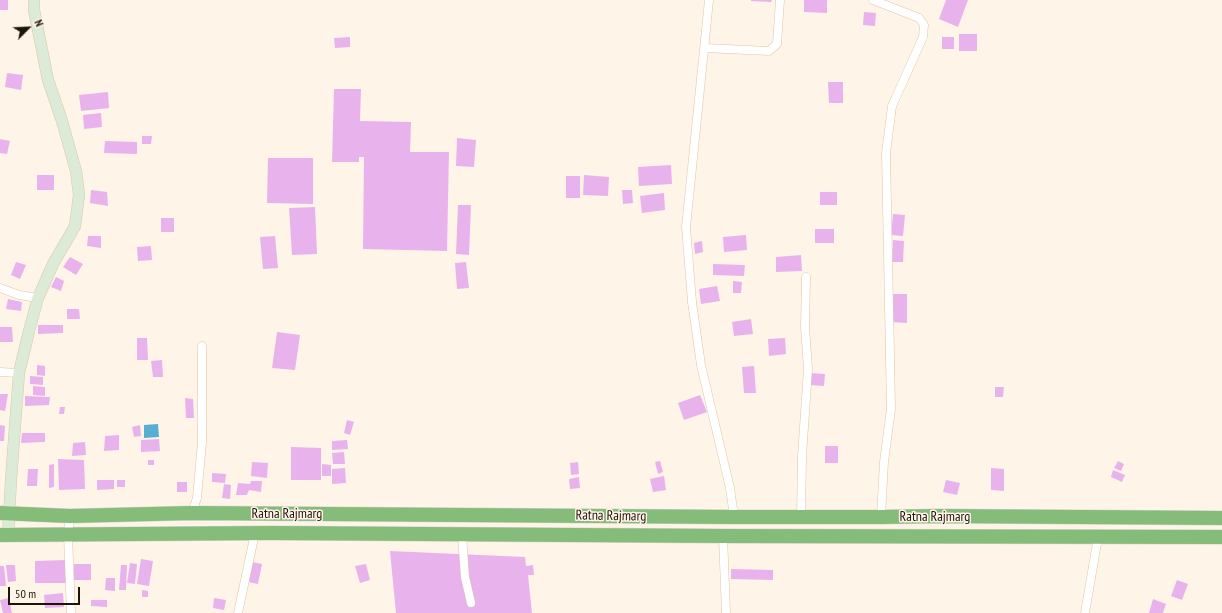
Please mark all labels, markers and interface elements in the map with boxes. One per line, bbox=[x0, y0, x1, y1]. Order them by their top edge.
north arrow bbox=[8, 8, 48, 48]
text: N bbox=[31, 18, 47, 29]
street label: Ratna Rajmarg bbox=[252, 506, 322, 522]
street label: Ratna Rajmarg bbox=[575, 507, 647, 525]
street label: Ratna Rajmarg bbox=[900, 509, 970, 525]
scale bar bbox=[10, 579, 82, 605]
text: 50 m bbox=[15, 586, 36, 601]

